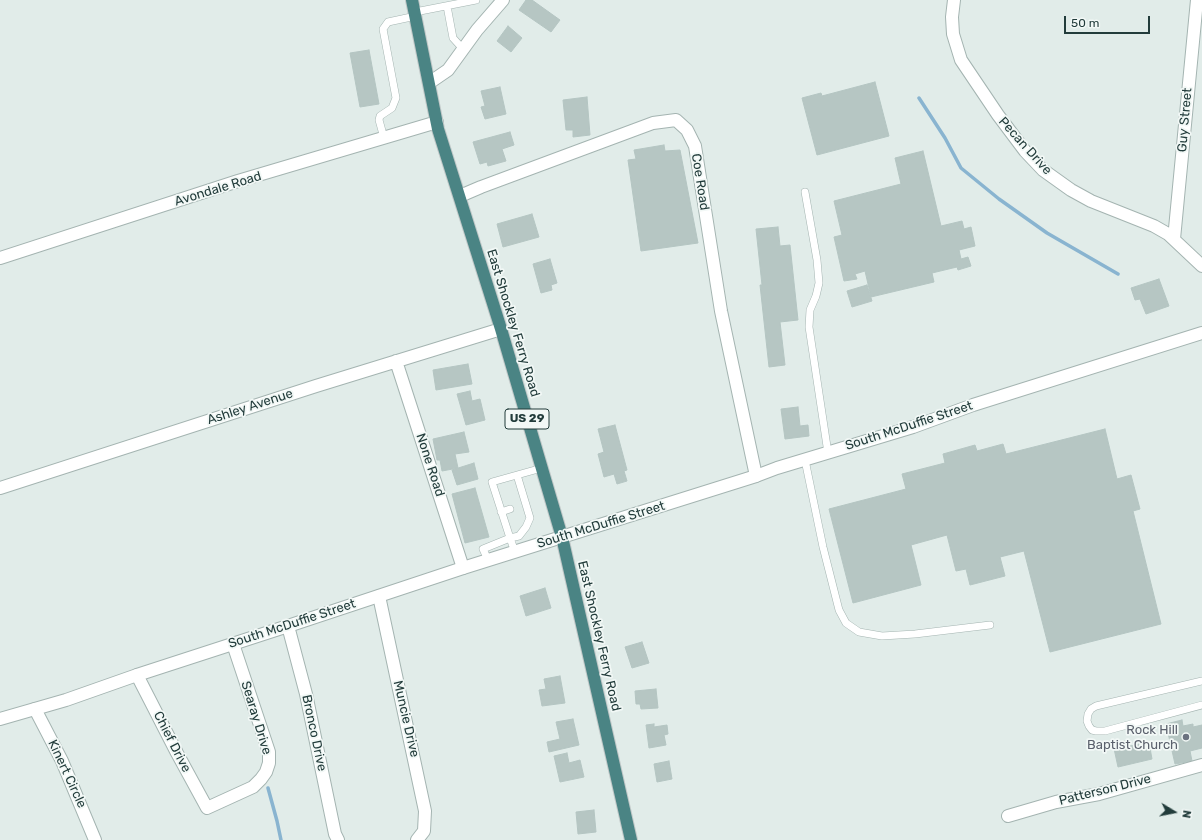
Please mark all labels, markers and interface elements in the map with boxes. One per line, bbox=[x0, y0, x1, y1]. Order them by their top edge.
scale bar bbox=[1066, 8, 1152, 34]
text: 50 m bbox=[1071, 16, 1099, 30]
street label: Guy Street bbox=[1174, 87, 1196, 153]
street label: Pecan Drive bbox=[995, 114, 1055, 178]
street label: Coe Road bbox=[688, 152, 712, 212]
street label: Avondale Road bbox=[173, 168, 263, 210]
street label: East Shockley Ferry Road bbox=[483, 247, 543, 399]
street label: Ashley Avenue bbox=[205, 386, 295, 428]
street label: South McDuffie Street bbox=[843, 398, 975, 454]
road number: US 29 bbox=[505, 409, 549, 429]
street label: None Road bbox=[412, 431, 448, 499]
street label: South McDuffie Street bbox=[535, 498, 667, 552]
street label: East Shockley Ferry Road bbox=[574, 559, 624, 713]
street label: South McDuffie Street bbox=[226, 596, 358, 652]
street label: Searay Drive bbox=[237, 679, 275, 757]
street label: Muncie Drive bbox=[390, 679, 422, 759]
street label: Bronco Drive bbox=[298, 693, 330, 773]
street label: Chief Drive bbox=[150, 709, 194, 775]
place label: Rock Hill Baptist Church bbox=[1087, 722, 1178, 753]
marker: Rock Hill Baptist Church bbox=[1181, 732, 1191, 742]
street label: Kinert Circle bbox=[44, 737, 90, 811]
street label: Patterson Drive bbox=[1057, 771, 1153, 809]
north arrow bbox=[1154, 792, 1194, 832]
text: N bbox=[1179, 809, 1193, 819]

